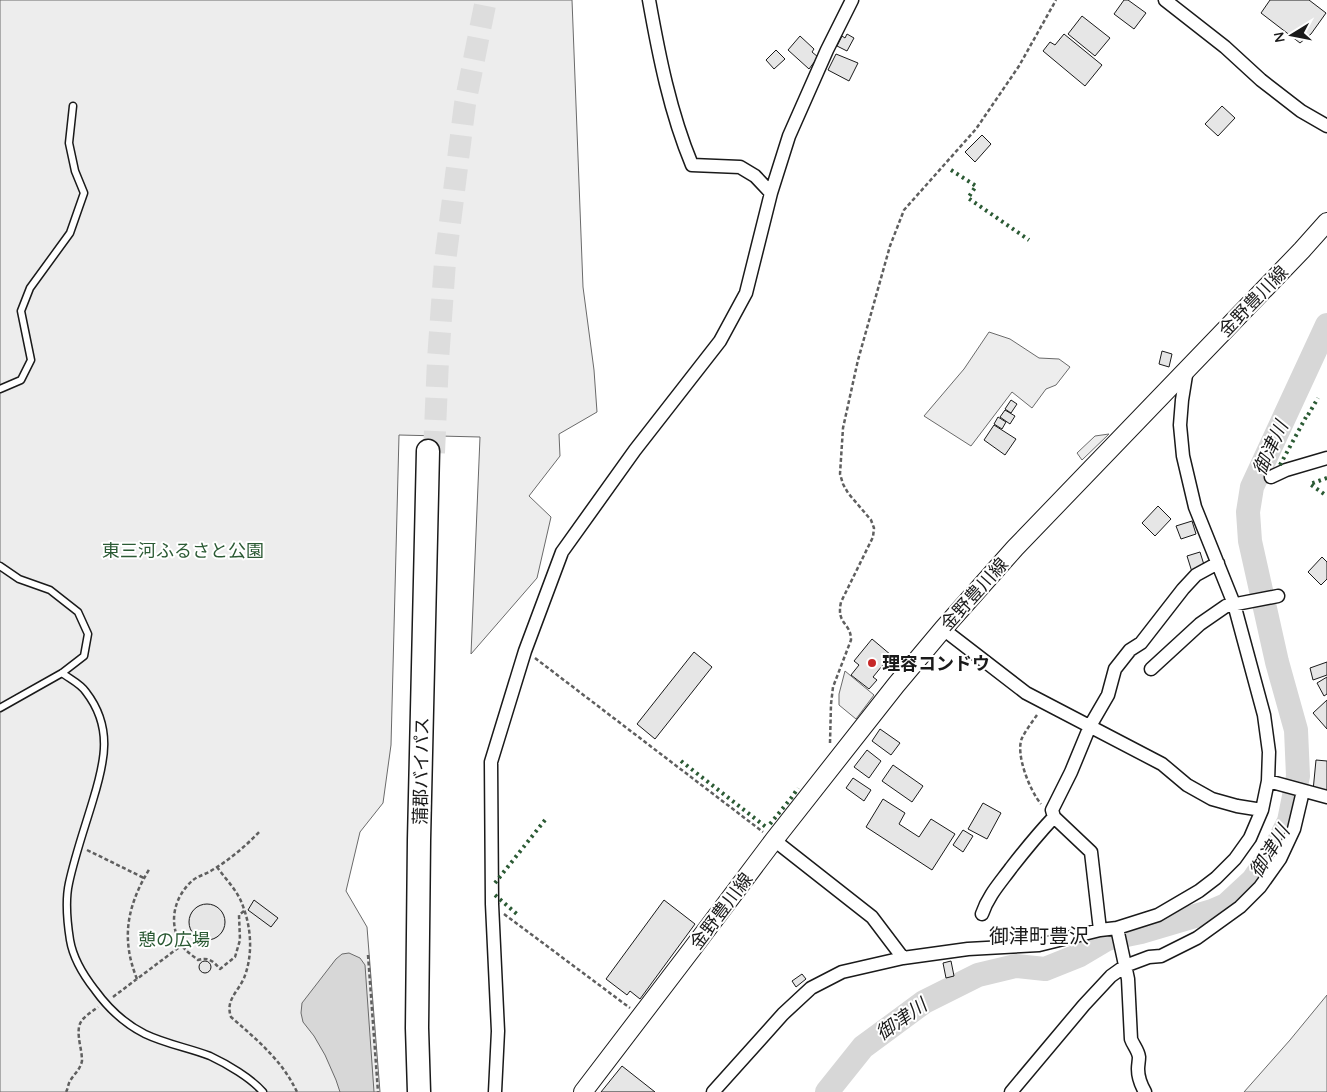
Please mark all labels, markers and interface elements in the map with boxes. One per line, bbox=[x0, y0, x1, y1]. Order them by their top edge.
north arrow bbox=[1267, 10, 1317, 60]
text: N bbox=[1269, 31, 1289, 44]
street label: 金野豊川線 bbox=[1213, 261, 1293, 341]
water label: 御津川 bbox=[1247, 415, 1294, 479]
park label: 東三河ふるさと公園 bbox=[102, 539, 264, 562]
street label: 金野豊川線 bbox=[935, 553, 1013, 635]
place label: 理容コンドウ bbox=[882, 652, 990, 675]
marker: 理容コンドウ bbox=[866, 657, 878, 669]
street label: 蒲郡バイパス bbox=[409, 717, 433, 825]
water label: 御津川 bbox=[1244, 819, 1295, 882]
street label: 金野豊川線 bbox=[685, 868, 757, 954]
district label: 御津町豊沢 bbox=[989, 923, 1089, 948]
park label: 憩の広場 bbox=[138, 928, 210, 951]
water label: 御津川 bbox=[871, 992, 933, 1045]

